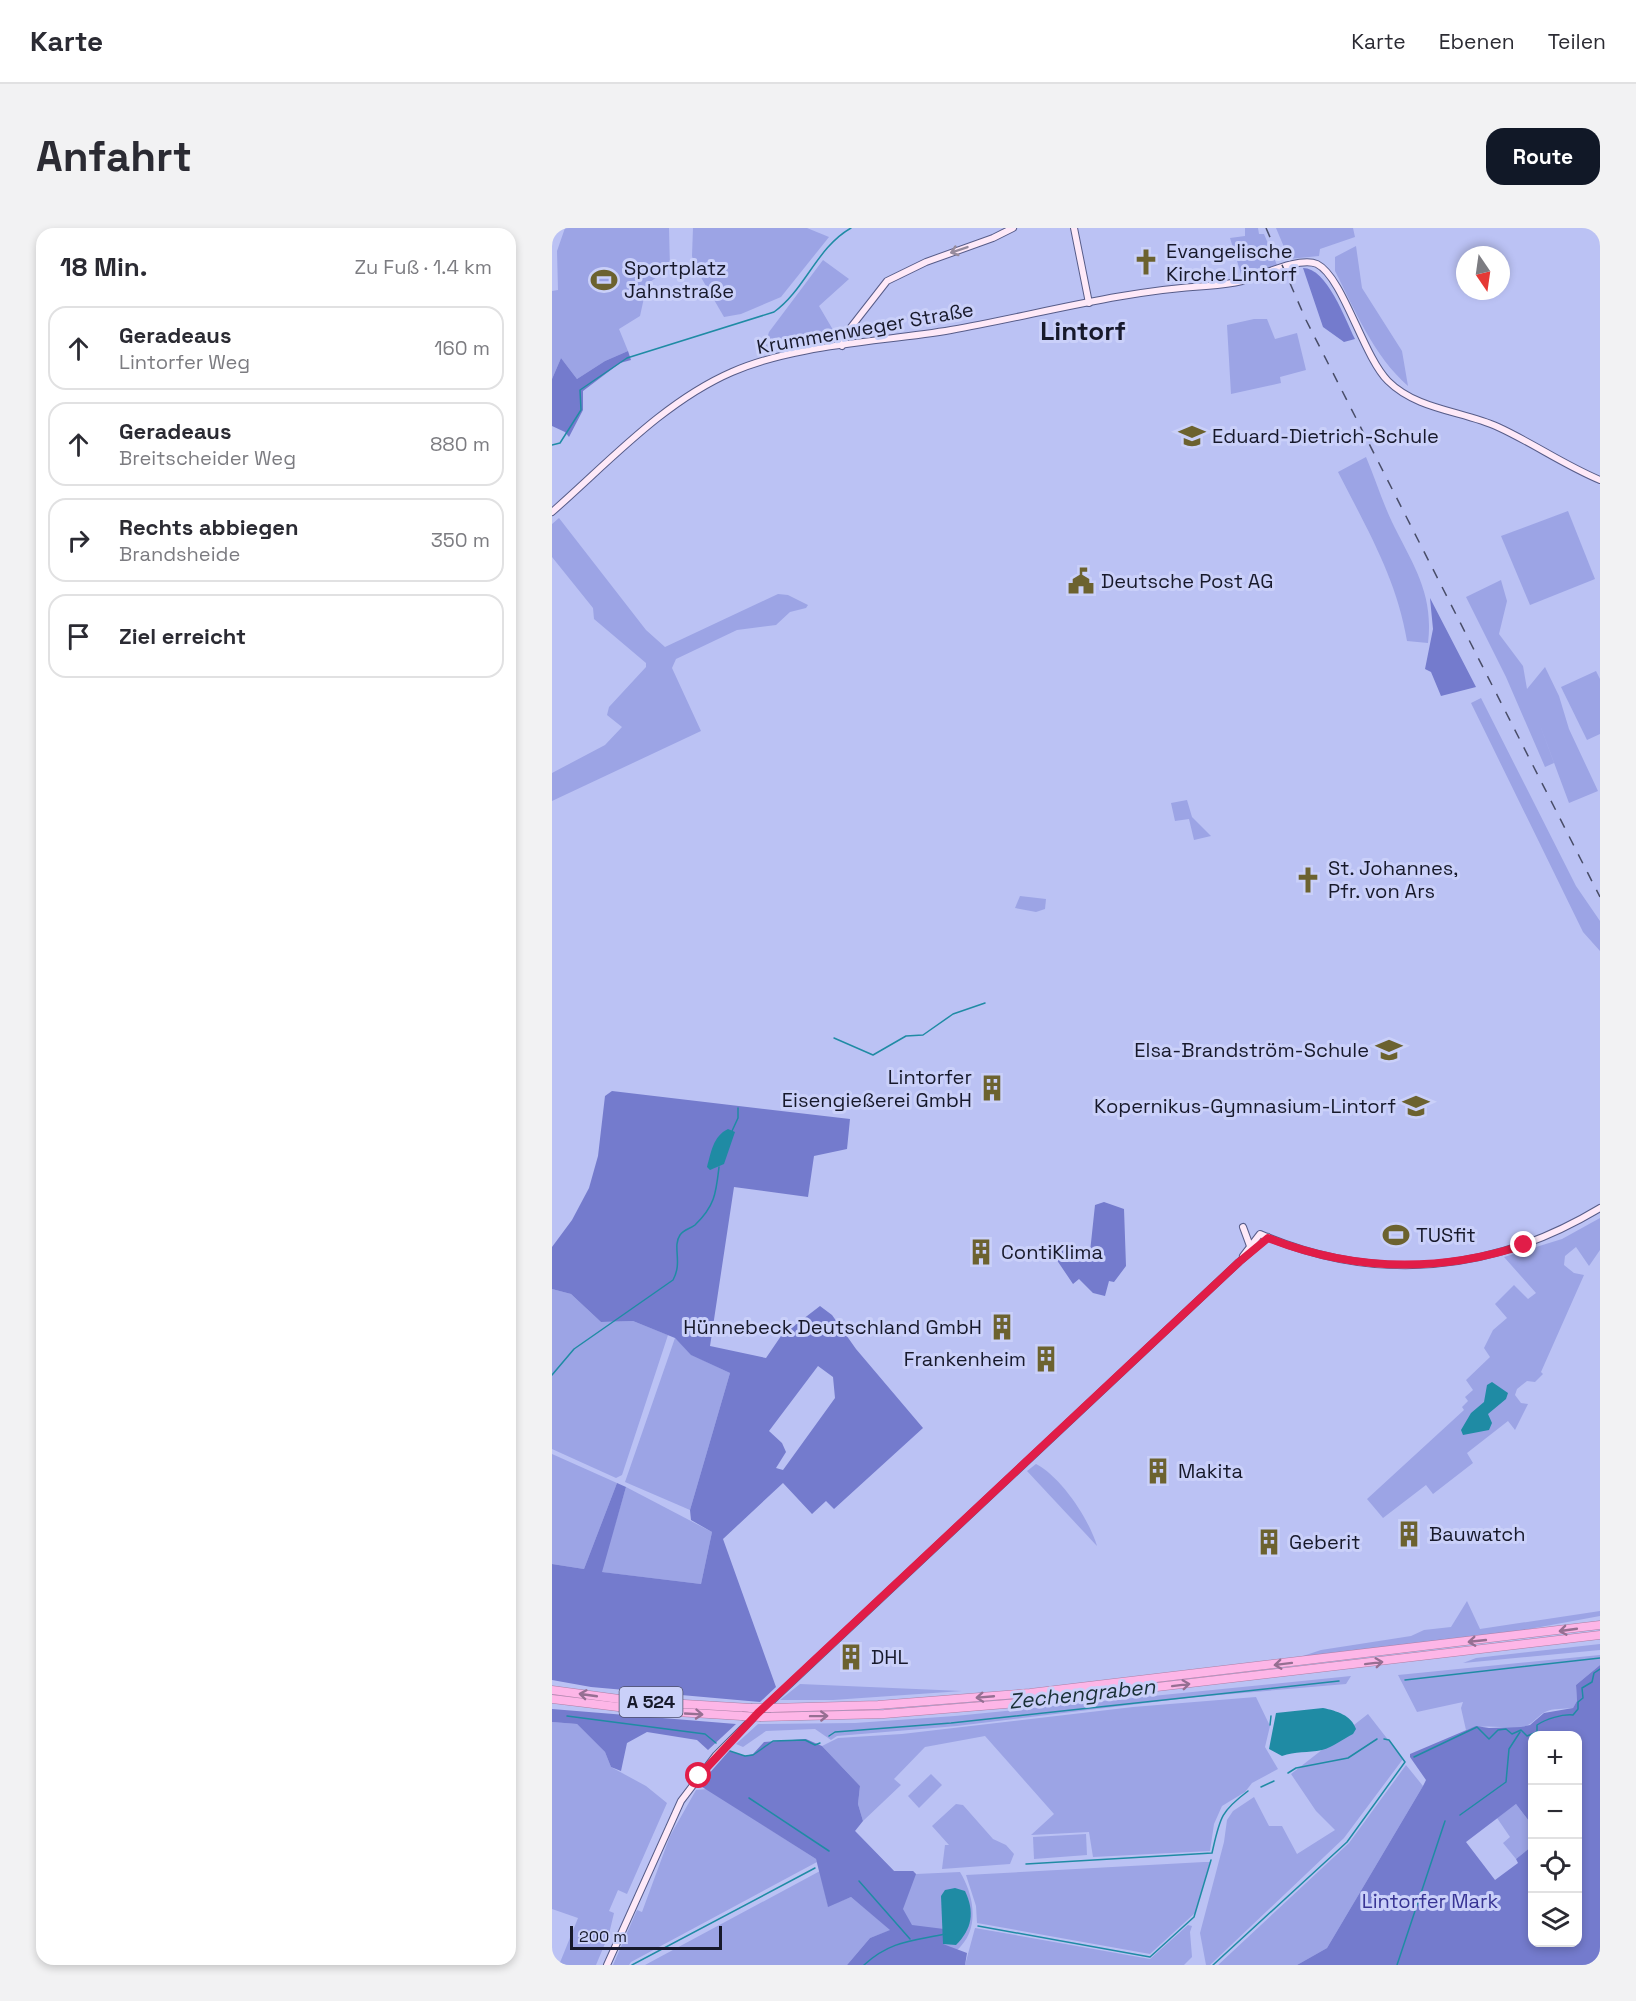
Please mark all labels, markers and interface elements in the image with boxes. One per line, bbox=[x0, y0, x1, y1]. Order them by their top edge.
text: Karte bbox=[30, 23, 103, 59]
text: Karte bbox=[1351, 28, 1406, 55]
text: Ebenen bbox=[1439, 28, 1515, 55]
text: Teilen bbox=[1548, 28, 1606, 55]
button: Route bbox=[1486, 128, 1600, 185]
text: Anfahrt bbox=[36, 130, 192, 183]
place label: Evangelische Kirche Lintorf bbox=[1166, 238, 1297, 287]
one-way arrow bbox=[950, 246, 969, 257]
north arrow bbox=[1456, 246, 1510, 300]
church icon: Evangelische Kirche Lintorf bbox=[1131, 247, 1161, 277]
text: 18 Min. bbox=[60, 250, 148, 284]
text: Zu Fuß · 1.4 km bbox=[355, 254, 492, 280]
place label: Sportplatz Jahnstraße bbox=[624, 255, 734, 304]
sports icon: Sportplatz Jahnstraße bbox=[589, 265, 619, 295]
street label: Krummenweger Straße bbox=[754, 296, 976, 360]
district label: Lintorf bbox=[1040, 314, 1126, 348]
text: Geradeaus bbox=[119, 321, 231, 349]
icon: ahead bbox=[62, 332, 95, 365]
text: 160 m bbox=[434, 335, 490, 361]
text: Lintorfer Weg bbox=[119, 349, 250, 375]
text: Geradeaus bbox=[119, 417, 231, 445]
school or university icon: Eduard-Dietrich-Schule bbox=[1177, 421, 1207, 451]
place label: Eduard-Dietrich-Schule bbox=[1212, 423, 1439, 449]
icon: ahead bbox=[62, 428, 95, 461]
text: 880 m bbox=[430, 431, 490, 457]
text: Breitscheider Weg bbox=[119, 445, 296, 471]
text: Rechts abbiegen bbox=[119, 513, 299, 541]
icon: right bbox=[62, 524, 95, 557]
text: 350 m bbox=[431, 527, 490, 553]
text: Brandsheide bbox=[119, 541, 240, 567]
public building icon: Deutsche Post AG bbox=[1066, 566, 1096, 596]
place label: Deutsche Post AG bbox=[1101, 568, 1273, 594]
icon: arrive bbox=[62, 620, 95, 653]
text: Ziel erreicht bbox=[119, 622, 246, 650]
place label: St. Johannes, Pfr. von Ars bbox=[1328, 855, 1458, 904]
church icon: St. Johannes, Pfr. von Ars bbox=[1293, 865, 1323, 895]
school or university icon: Elsa-Brandström-Schule bbox=[1374, 1035, 1404, 1065]
place label: Elsa-Brandström-Schule bbox=[1134, 1037, 1369, 1063]
place label: Lintorfer Eisengießerei GmbH bbox=[782, 1064, 972, 1113]
building icon: Lintorfer Eisengießerei GmbH bbox=[977, 1073, 1007, 1103]
school or university icon: Kopernikus-Gymnasium-Lintorf bbox=[1401, 1091, 1431, 1121]
place label: Kopernikus-Gymnasium-Lintorf bbox=[1094, 1093, 1396, 1119]
sports icon: TUSfit bbox=[1381, 1220, 1411, 1250]
place label: TUSfit bbox=[1416, 1222, 1476, 1248]
route end bbox=[1510, 1231, 1536, 1257]
building icon: ContiKlima bbox=[966, 1237, 996, 1267]
place label: ContiKlima bbox=[1001, 1239, 1103, 1265]
building icon: Hünnebeck Deutschland GmbH bbox=[987, 1312, 1017, 1342]
place label: Hünnebeck Deutschland GmbH bbox=[683, 1314, 982, 1340]
building icon: Frankenheim bbox=[1031, 1344, 1061, 1374]
place label: Frankenheim bbox=[904, 1346, 1026, 1372]
building icon: Makita bbox=[1143, 1456, 1173, 1486]
place label: Makita bbox=[1178, 1458, 1243, 1484]
building icon: Bauwatch bbox=[1394, 1519, 1424, 1549]
place label: Bauwatch bbox=[1429, 1521, 1525, 1547]
building icon: Geberit bbox=[1254, 1527, 1284, 1557]
place label: Geberit bbox=[1289, 1529, 1360, 1555]
one-way arrow bbox=[1558, 1625, 1578, 1636]
one-way arrow bbox=[1468, 1636, 1487, 1647]
building icon: DHL bbox=[836, 1642, 866, 1672]
place label: DHL bbox=[871, 1644, 908, 1670]
one-way arrow bbox=[1364, 1657, 1384, 1668]
one-way arrow bbox=[1274, 1659, 1294, 1670]
water label: Zechengraben bbox=[1007, 1672, 1158, 1715]
one-way arrow bbox=[1170, 1679, 1190, 1690]
road number: A 524 bbox=[620, 1687, 682, 1717]
one-way arrow bbox=[579, 1690, 599, 1701]
one-way arrow bbox=[976, 1692, 996, 1703]
one-way arrow bbox=[683, 1709, 703, 1720]
one-way arrow bbox=[809, 1711, 829, 1722]
map controls bbox=[1528, 1731, 1582, 1947]
button: + bbox=[1528, 1731, 1582, 1785]
route start bbox=[685, 1762, 711, 1788]
button: − bbox=[1528, 1785, 1582, 1839]
button: locate bbox=[1528, 1839, 1582, 1893]
park label: Lintorfer Mark bbox=[1362, 1888, 1498, 1914]
button: layers bbox=[1528, 1893, 1582, 1947]
scale bar bbox=[570, 1923, 722, 1950]
text: 200 m bbox=[579, 1926, 627, 1947]

